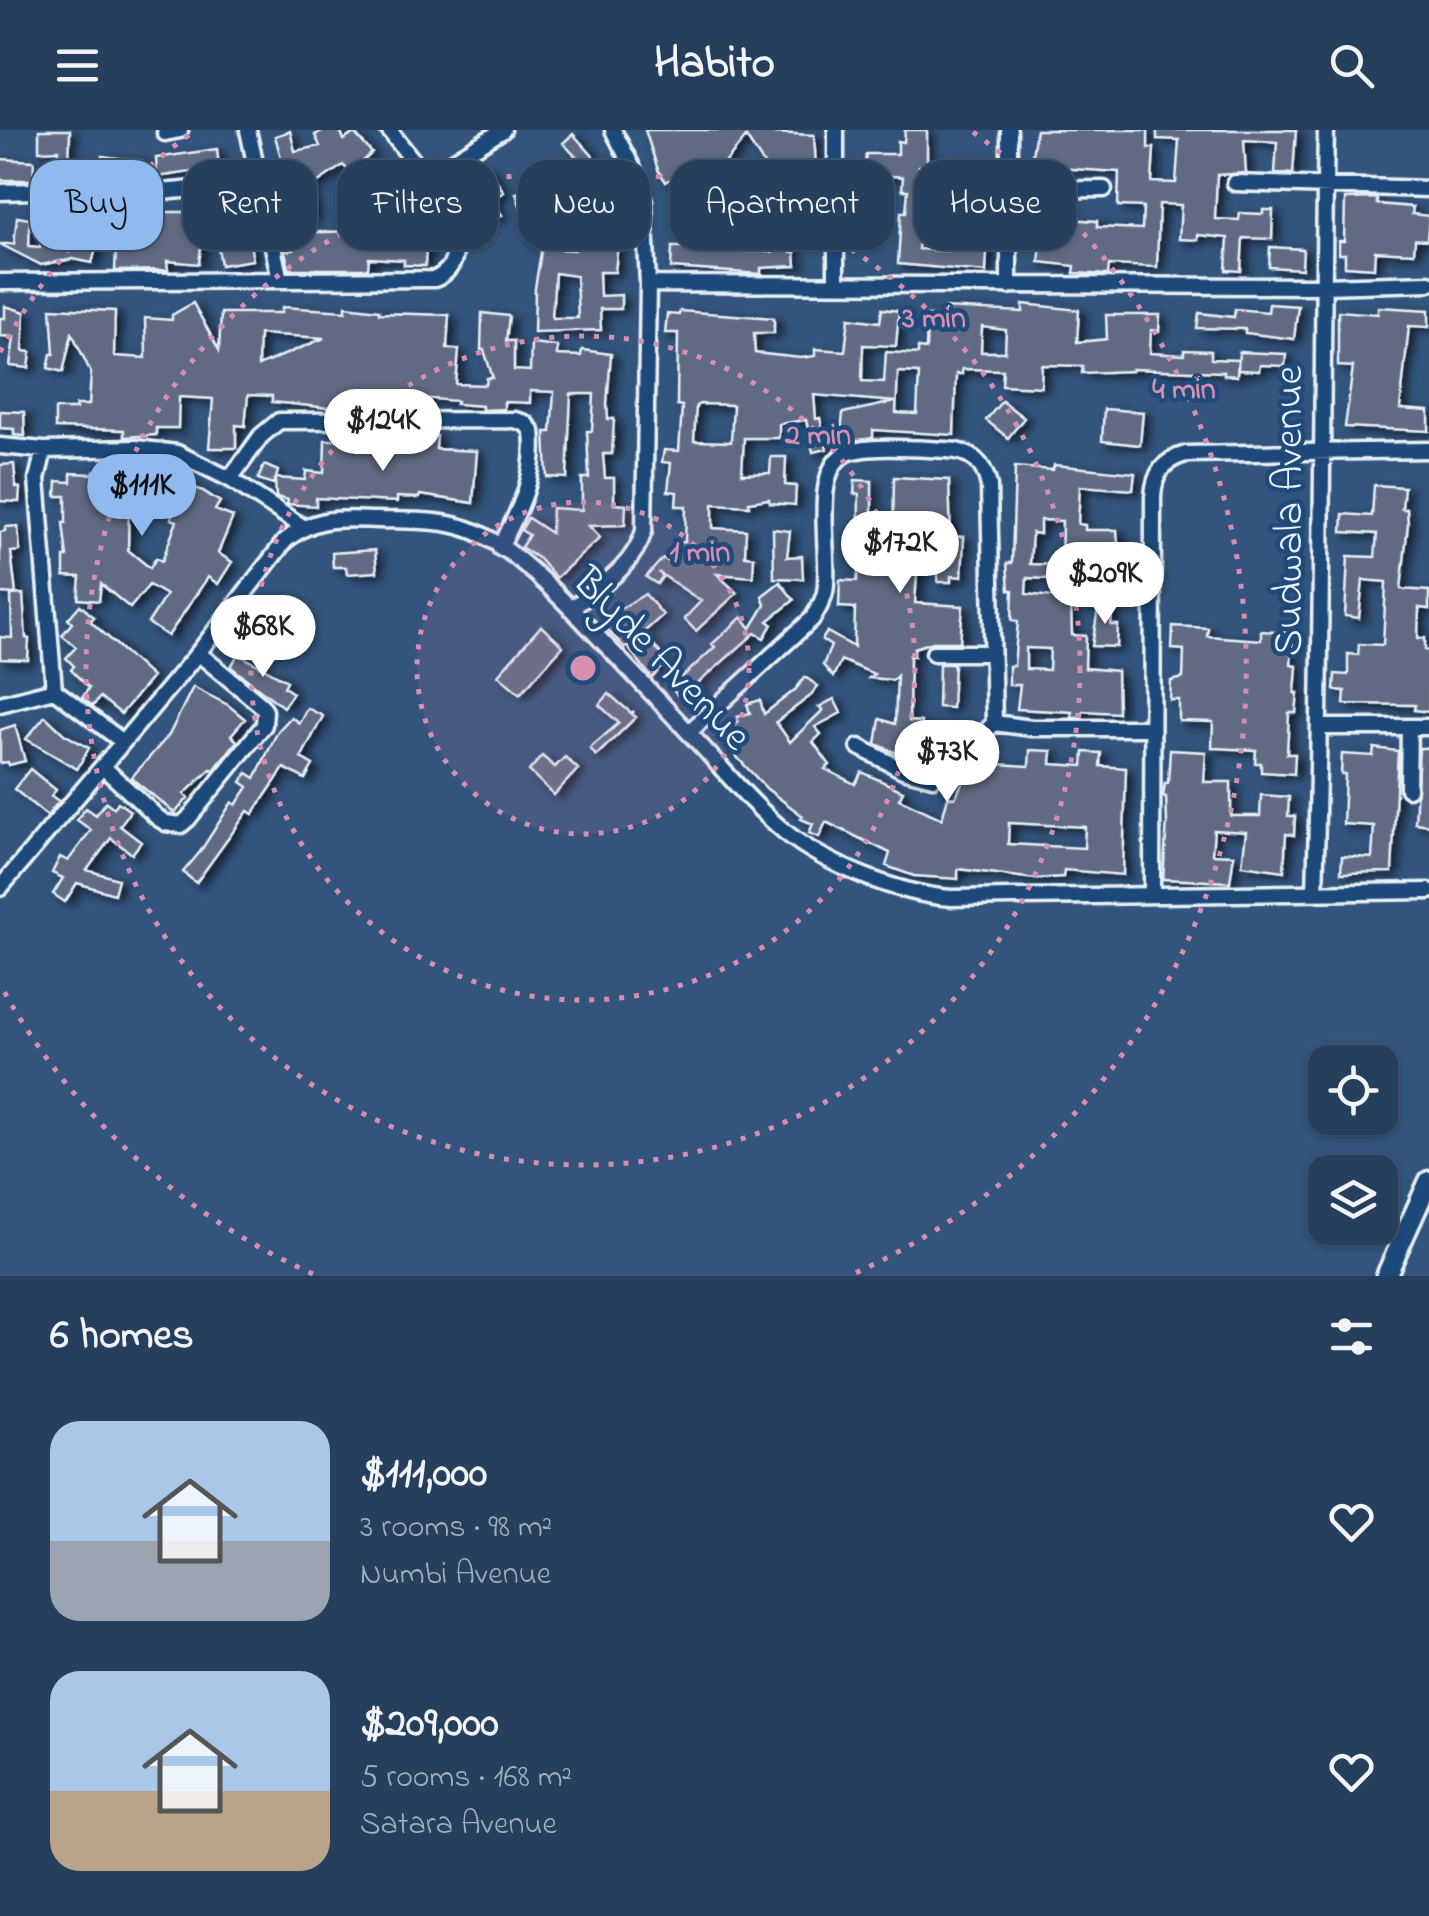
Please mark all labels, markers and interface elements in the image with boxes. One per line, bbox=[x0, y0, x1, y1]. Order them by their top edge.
text: Habito bbox=[654, 32, 775, 98]
icon: menu bbox=[50, 38, 105, 93]
icon: search bbox=[1324, 38, 1379, 93]
chip: Buy bbox=[30, 160, 163, 250]
chip: Rent bbox=[183, 160, 317, 250]
chip: Filters bbox=[337, 160, 498, 250]
chip: New bbox=[518, 160, 650, 250]
chip: Apartment bbox=[670, 160, 894, 250]
chip: House bbox=[914, 160, 1076, 250]
text: 3 min bbox=[901, 298, 966, 342]
street label: Sudwala Avenue bbox=[1260, 366, 1321, 656]
text: 4 min bbox=[1152, 369, 1216, 413]
pin: $124K bbox=[313, 389, 453, 474]
text: $124K bbox=[346, 398, 420, 445]
text: 2 min bbox=[784, 415, 851, 459]
pin: $111K bbox=[72, 454, 212, 539]
text: $111K bbox=[109, 463, 175, 510]
pin: $172K bbox=[830, 511, 970, 596]
text: $172K bbox=[863, 520, 937, 567]
text: 1 min bbox=[670, 532, 730, 576]
pin: $209K bbox=[1035, 542, 1175, 627]
text: $209K bbox=[1068, 551, 1142, 598]
street label: Blyde Avenue bbox=[556, 553, 765, 766]
pin: $68K bbox=[204, 595, 322, 680]
text: $68K bbox=[233, 604, 293, 651]
centre of rings bbox=[565, 650, 601, 686]
pin: $73K bbox=[888, 720, 1006, 805]
text: $73K bbox=[916, 729, 978, 776]
map controls bbox=[1308, 1045, 1398, 1245]
button: locate bbox=[1308, 1045, 1398, 1135]
button: layers bbox=[1308, 1155, 1398, 1245]
text: 6 homes bbox=[50, 1306, 194, 1367]
icon: filters bbox=[1324, 1309, 1379, 1364]
text: $111,000 bbox=[360, 1444, 487, 1505]
icon: home bbox=[130, 1461, 250, 1581]
icon: heart bbox=[1324, 1494, 1379, 1549]
text: 3 rooms · 98 m² bbox=[360, 1505, 552, 1552]
text: Numbi Avenue bbox=[360, 1552, 551, 1599]
text: $209,000 bbox=[360, 1694, 499, 1755]
icon: home bbox=[130, 1711, 250, 1831]
icon: heart bbox=[1324, 1744, 1379, 1799]
text: 5 rooms · 168 m² bbox=[360, 1755, 572, 1802]
text: Satara Avenue bbox=[360, 1802, 557, 1849]

